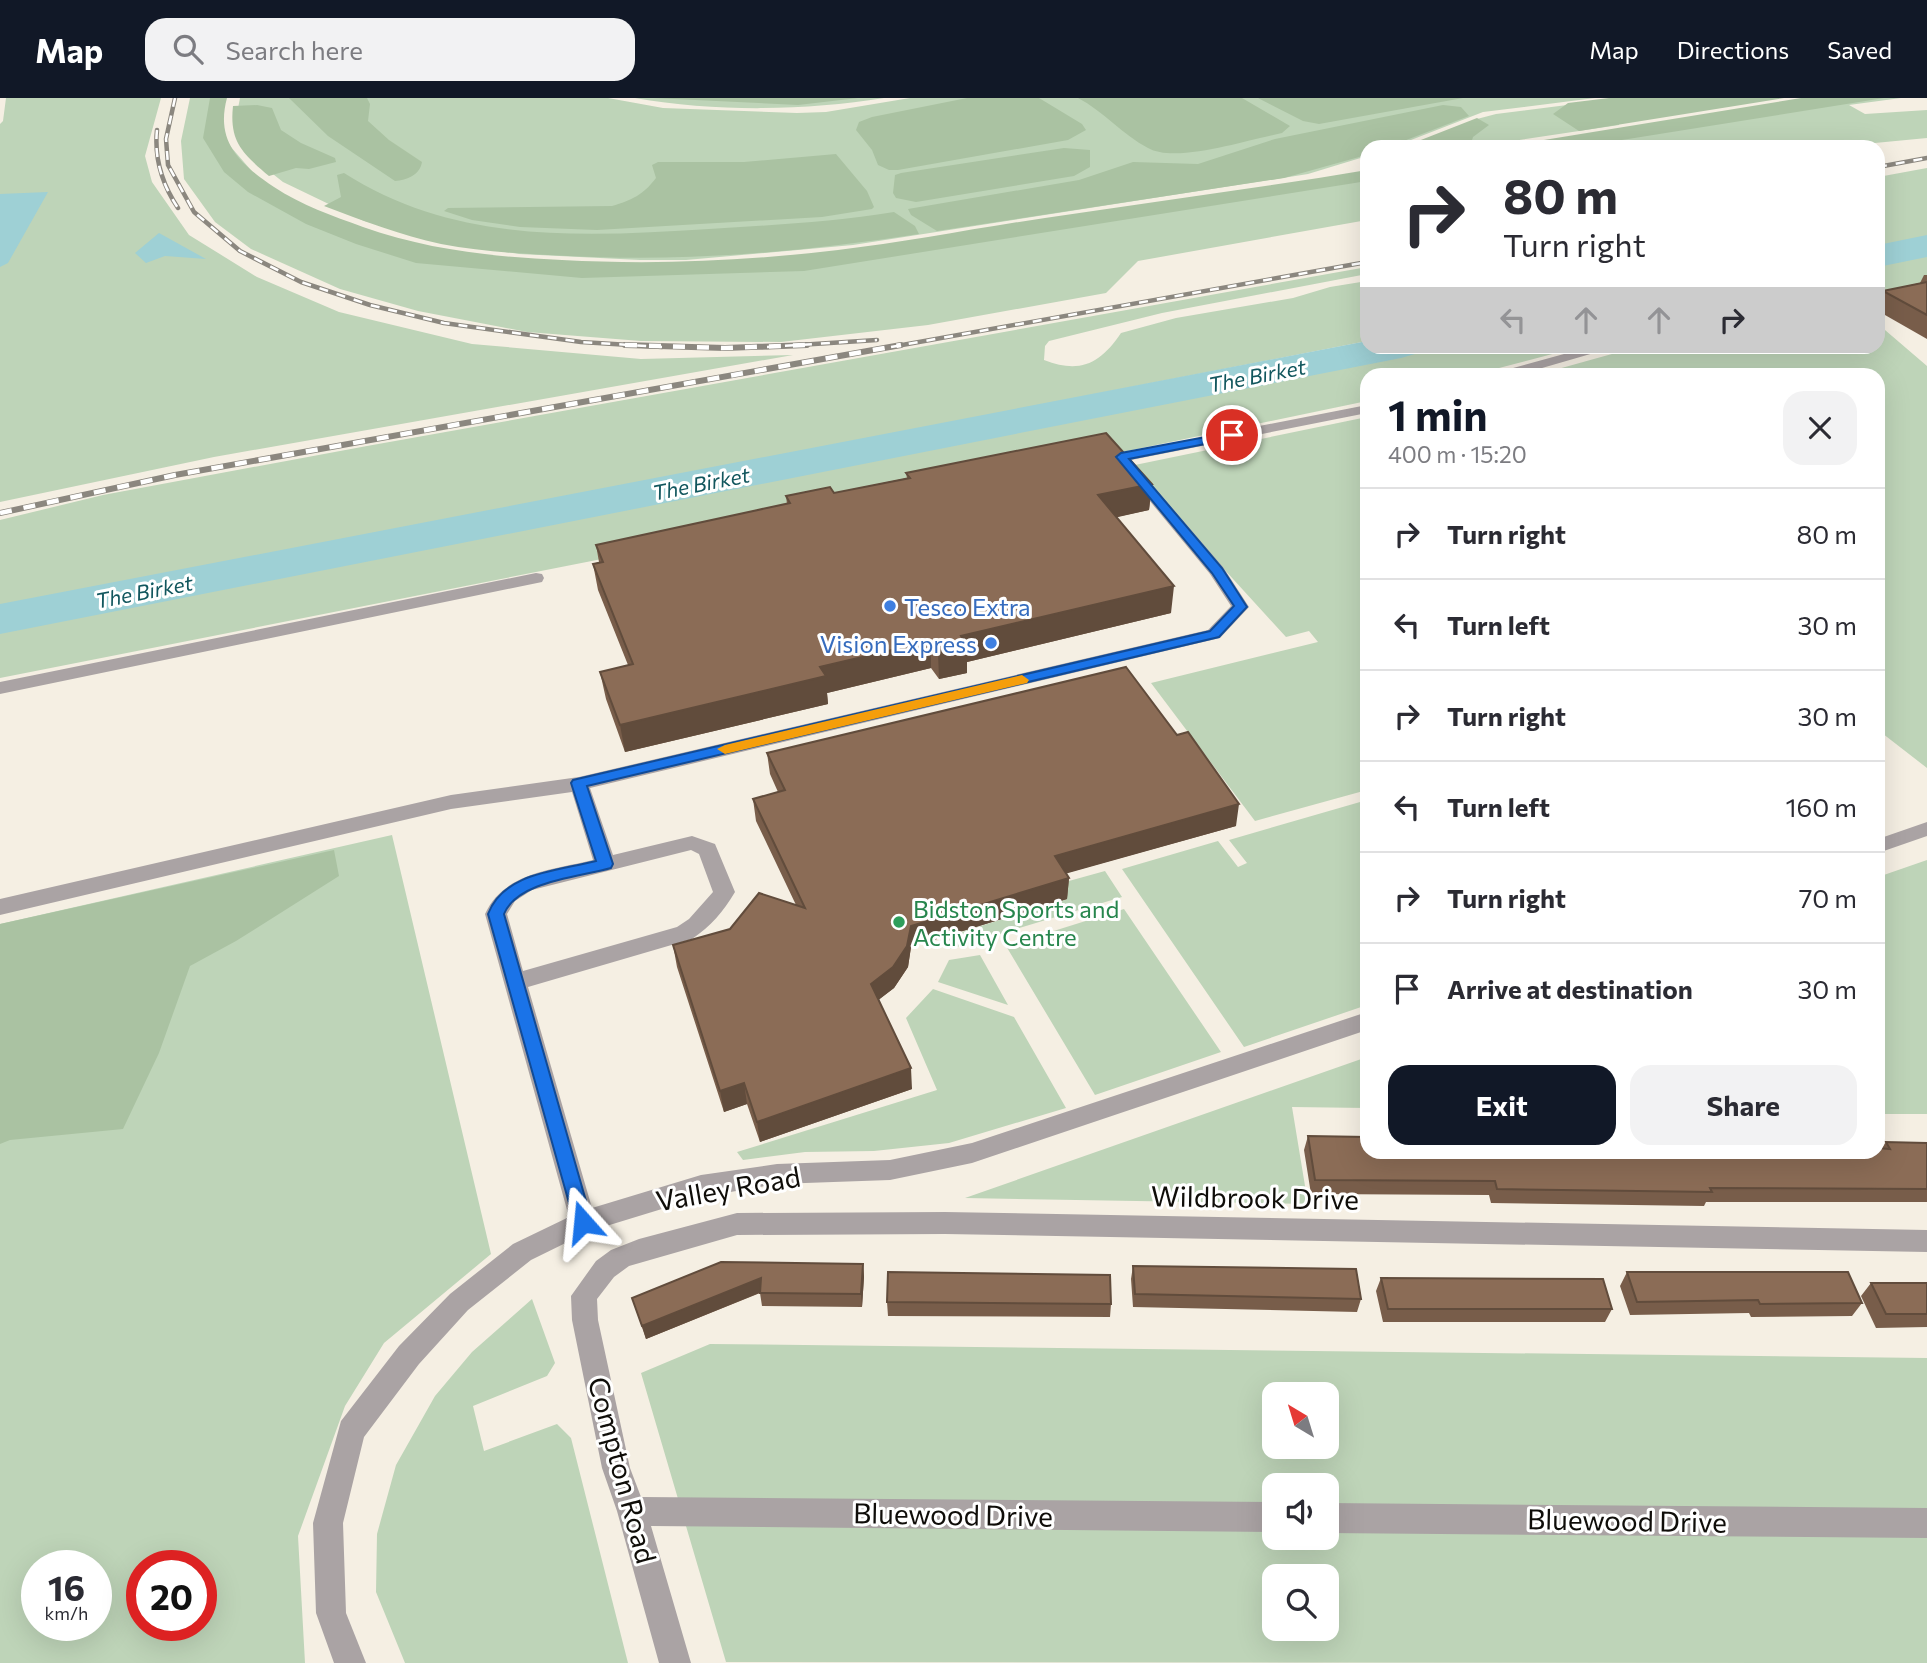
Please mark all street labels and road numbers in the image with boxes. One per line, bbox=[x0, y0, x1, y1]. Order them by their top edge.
street label: Valley Road bbox=[653, 1159, 803, 1217]
street label: Wildbrook Drive bbox=[1151, 1178, 1359, 1216]
street label: Compton Road bbox=[582, 1373, 664, 1567]
street label: Bluewood Drive bbox=[853, 1495, 1053, 1533]
street label: Bluewood Drive bbox=[1527, 1501, 1727, 1539]

